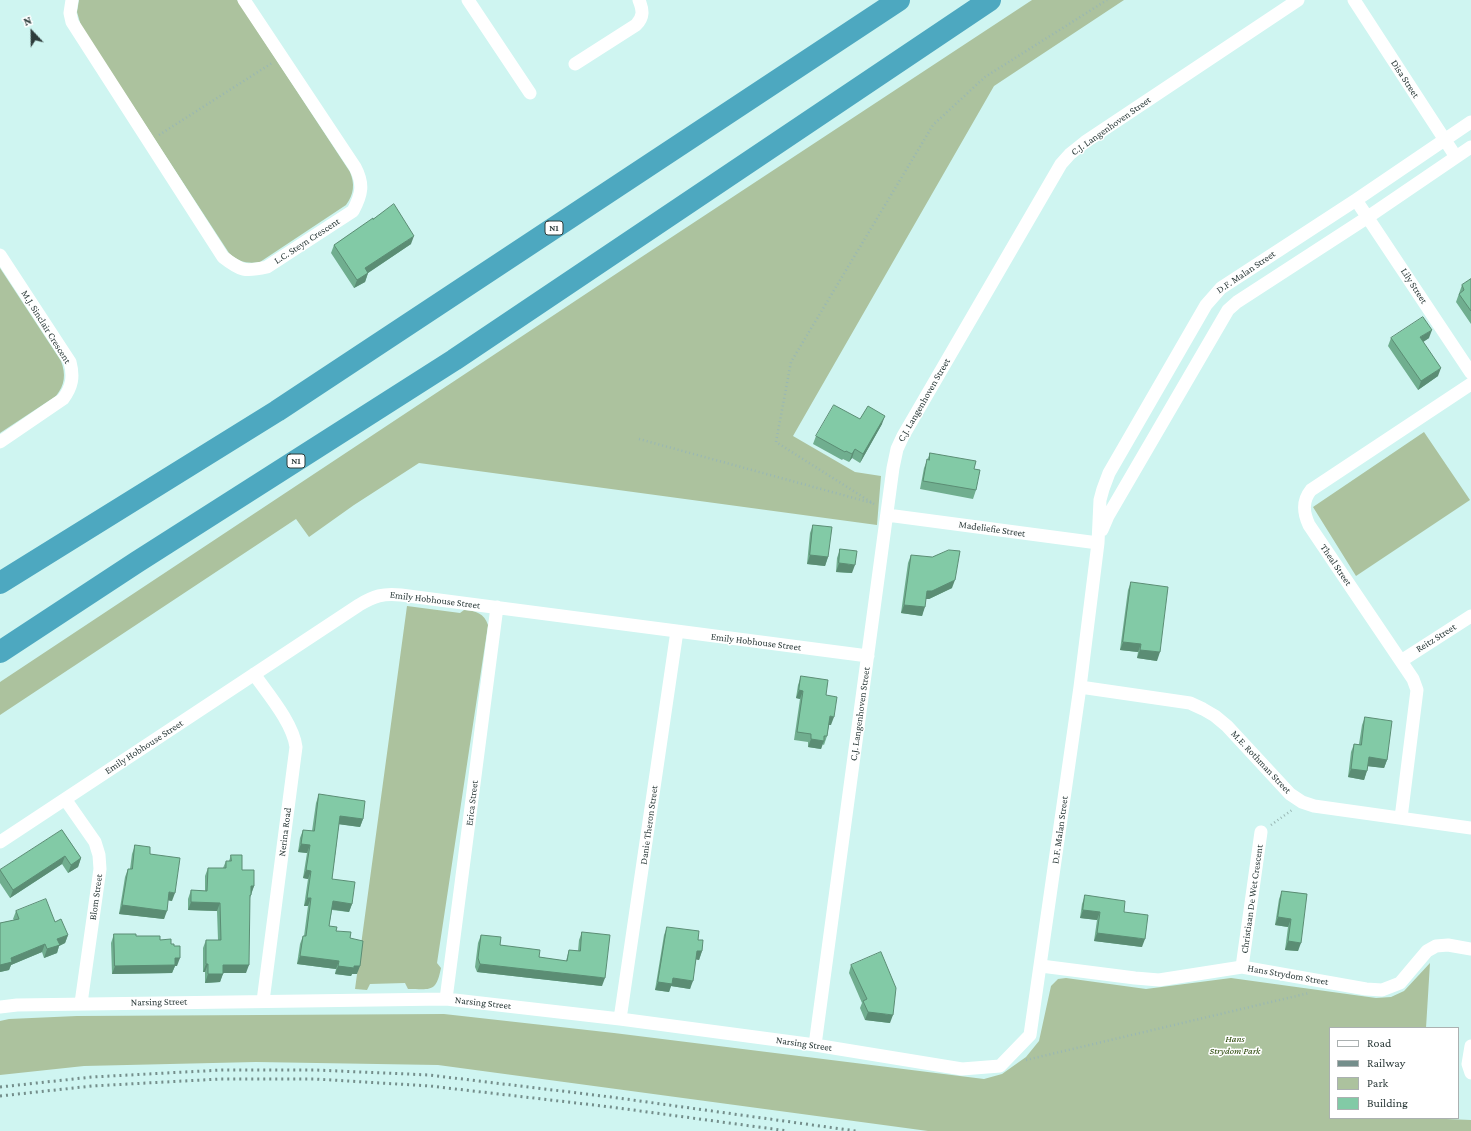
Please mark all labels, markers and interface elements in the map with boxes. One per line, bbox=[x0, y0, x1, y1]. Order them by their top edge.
north arrow bbox=[12, 12, 52, 52]
text: N bbox=[22, 14, 33, 28]
street label: Disa Street bbox=[1388, 58, 1422, 100]
street label: C.J. Langenhoven Street bbox=[1069, 94, 1153, 158]
street label: L.C. Steyn Crescent bbox=[272, 215, 342, 267]
road number: N1 bbox=[545, 221, 563, 235]
street label: D.F. Malan Street bbox=[1214, 248, 1278, 296]
street label: Lily Street bbox=[1398, 266, 1430, 306]
street label: M.J. Sinclair Crescent bbox=[19, 288, 73, 366]
street label: C.J. Langenhoven Street bbox=[895, 356, 953, 444]
road number: N1 bbox=[287, 454, 305, 468]
street label: Madeliefie Street bbox=[958, 518, 1026, 540]
street label: Theal Street bbox=[1318, 542, 1354, 588]
street label: Emily Hobhouse Street bbox=[389, 588, 481, 612]
street label: Reitz Street bbox=[1414, 621, 1458, 655]
street label: Emily Hobhouse Street bbox=[710, 630, 802, 654]
street label: C.J. Langenhoven Street bbox=[847, 666, 873, 762]
street label: Emily Hobhouse Street bbox=[103, 717, 185, 777]
street label: M.E. Rothman Street bbox=[1228, 728, 1294, 796]
street label: Erica Street bbox=[463, 780, 481, 826]
street label: Danie Theron Street bbox=[638, 785, 660, 865]
street label: D.F. Malan Street bbox=[1049, 795, 1071, 865]
street label: Nerina Road bbox=[276, 807, 294, 857]
street label: Christiaan De Wet Crescent bbox=[1238, 844, 1266, 954]
street label: Blom Street bbox=[87, 873, 105, 921]
street label: Hans Strydom Street bbox=[1247, 962, 1329, 988]
street label: Narsing Street bbox=[454, 994, 512, 1012]
street label: Narsing Street bbox=[131, 996, 187, 1008]
legend bbox=[1329, 1027, 1459, 1119]
park label: Hans Strydom Park bbox=[1210, 1033, 1260, 1056]
street label: Narsing Street bbox=[775, 1034, 833, 1054]
text: Road bbox=[1367, 1036, 1391, 1050]
text: Railway bbox=[1367, 1056, 1405, 1070]
text: Park bbox=[1367, 1076, 1388, 1090]
text: Building bbox=[1367, 1096, 1408, 1110]

